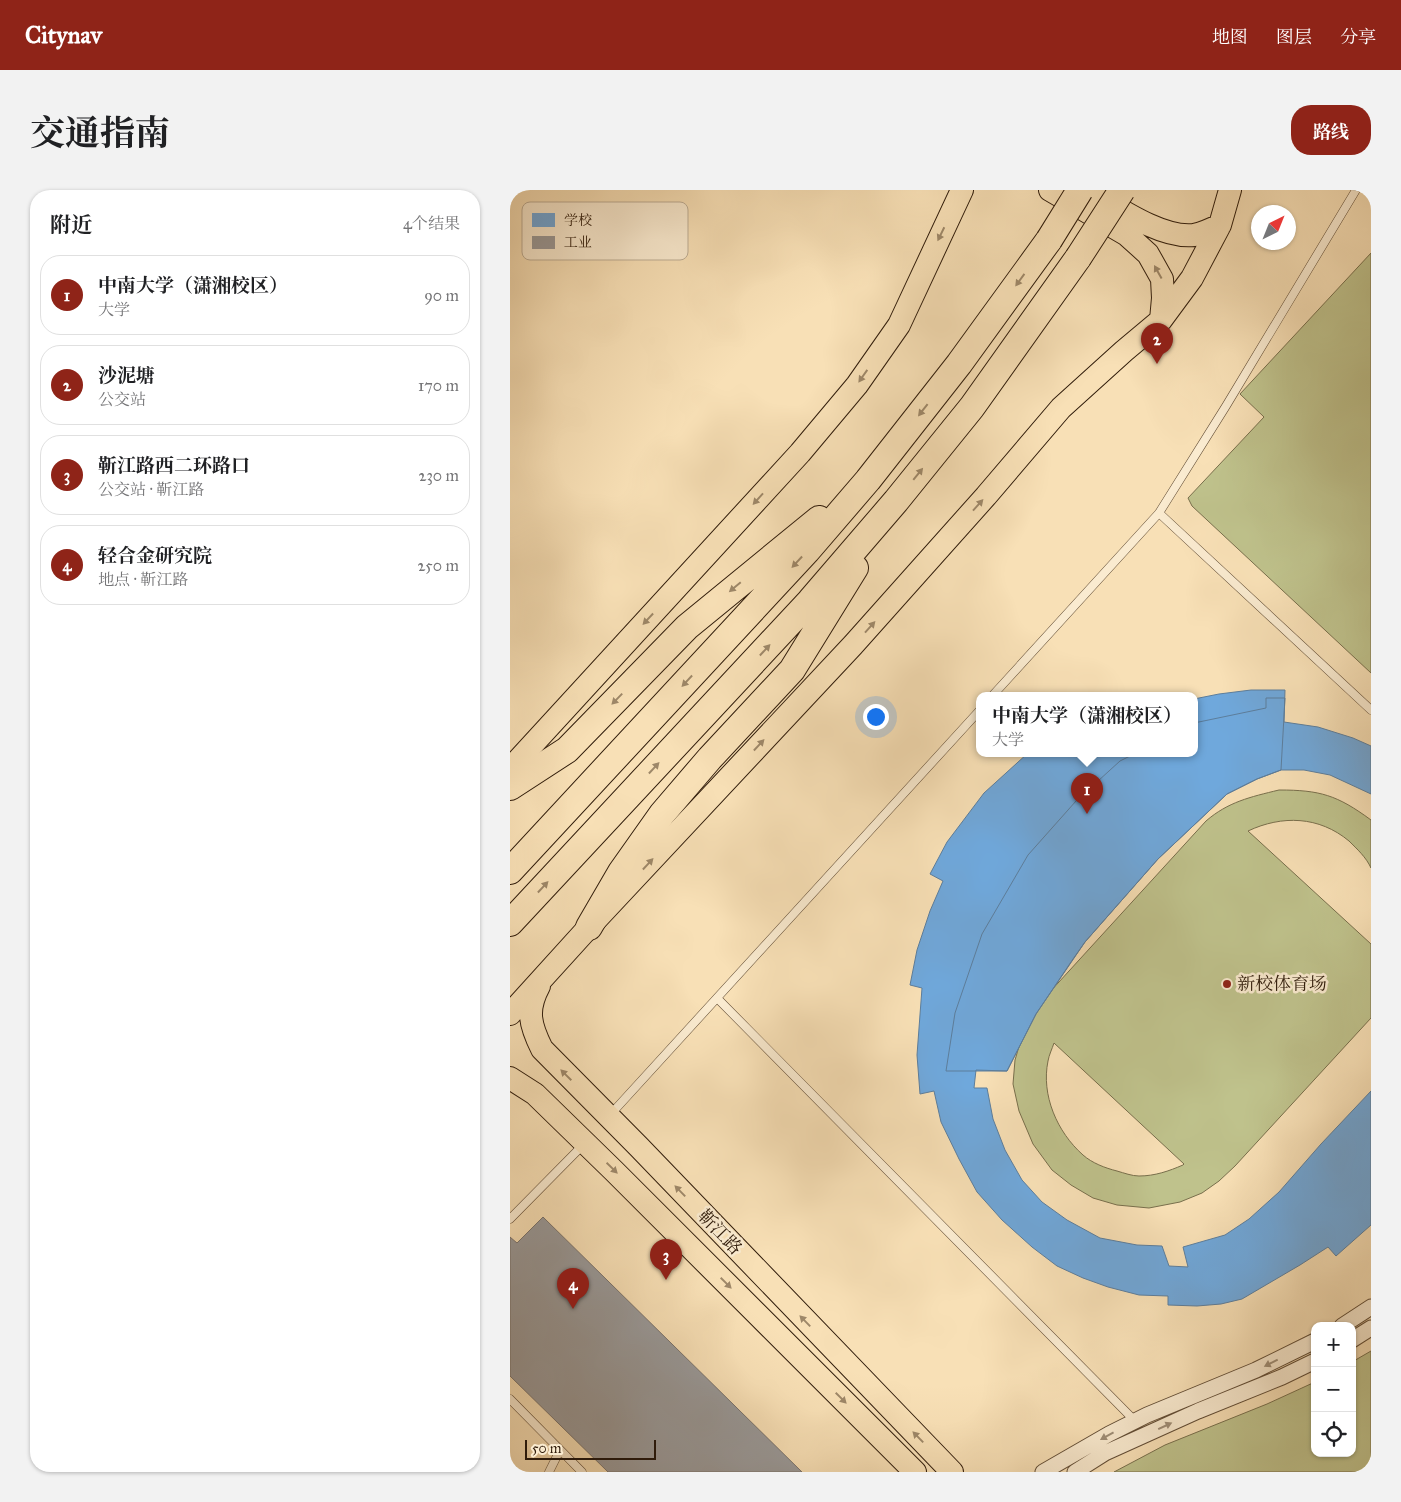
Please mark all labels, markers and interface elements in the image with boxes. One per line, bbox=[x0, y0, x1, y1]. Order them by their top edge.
text: Citynav bbox=[25, 20, 102, 50]
text: 地图 bbox=[1212, 26, 1248, 48]
text: 图层 bbox=[1276, 26, 1312, 48]
text: 分享 bbox=[1340, 26, 1376, 48]
button: 路线 bbox=[1291, 105, 1371, 155]
text: 交通指南 bbox=[30, 112, 170, 155]
legend bbox=[522, 202, 688, 260]
north arrow bbox=[1251, 205, 1296, 250]
text: 附近 bbox=[50, 212, 92, 238]
text: 学校 bbox=[564, 212, 592, 229]
text: 4个结果 bbox=[403, 214, 460, 233]
one-way arrow bbox=[937, 227, 945, 241]
text: 工业 bbox=[564, 234, 592, 251]
one-way arrow bbox=[1154, 265, 1162, 280]
one-way arrow bbox=[1015, 273, 1025, 286]
text: 中南大学（潇湘校区） bbox=[98, 274, 288, 297]
text: 1 bbox=[64, 286, 70, 305]
text: 90 m bbox=[424, 286, 459, 305]
text: 大学 bbox=[98, 300, 130, 319]
pin: 2 bbox=[1141, 323, 1173, 364]
text: 沙泥塘 bbox=[98, 364, 155, 387]
one-way arrow bbox=[858, 369, 868, 383]
text: 2 bbox=[63, 376, 71, 395]
text: 170 m bbox=[418, 376, 459, 395]
text: 公交站 bbox=[98, 390, 146, 409]
one-way arrow bbox=[918, 403, 928, 417]
text: 靳江路西二环路口 bbox=[98, 454, 250, 477]
text: 3 bbox=[64, 466, 70, 485]
text: 230 m bbox=[419, 466, 459, 485]
one-way arrow bbox=[912, 468, 923, 481]
text: 公交站 · 靳江路 bbox=[98, 480, 204, 499]
one-way arrow bbox=[752, 493, 764, 505]
one-way arrow bbox=[972, 500, 984, 512]
text: 轻合金研究院 bbox=[98, 544, 212, 567]
text: 4 bbox=[63, 556, 71, 575]
text: 250 m bbox=[418, 556, 459, 575]
one-way arrow bbox=[791, 556, 803, 568]
text: 地点 · 靳江路 bbox=[98, 570, 188, 589]
one-way arrow bbox=[729, 582, 742, 593]
one-way arrow bbox=[642, 613, 654, 625]
one-way arrow bbox=[864, 621, 876, 633]
one-way arrow bbox=[759, 644, 771, 656]
one-way arrow bbox=[681, 675, 693, 687]
one-way arrow bbox=[611, 692, 623, 704]
popup bbox=[976, 692, 1198, 757]
your location bbox=[863, 704, 889, 730]
text: 中南大学（潇湘校区） bbox=[992, 704, 1182, 727]
text: 大学 bbox=[992, 730, 1024, 749]
one-way arrow bbox=[753, 740, 765, 752]
one-way arrow bbox=[648, 762, 660, 774]
pin: 1 bbox=[1071, 773, 1103, 814]
one-way arrow bbox=[642, 858, 654, 870]
one-way arrow bbox=[537, 881, 549, 893]
place label: 新校体育场 bbox=[1237, 973, 1327, 995]
marker: 新校体育场 bbox=[1221, 978, 1233, 990]
one-way arrow bbox=[561, 1069, 573, 1081]
one-way arrow bbox=[605, 1162, 617, 1174]
one-way arrow bbox=[674, 1185, 686, 1197]
street label: 靳江路 bbox=[693, 1205, 747, 1259]
pin: 3 bbox=[650, 1239, 682, 1280]
pin: 4 bbox=[557, 1268, 589, 1309]
one-way arrow bbox=[720, 1277, 732, 1289]
one-way arrow bbox=[799, 1315, 811, 1327]
map controls bbox=[1311, 1322, 1356, 1457]
button: + bbox=[1311, 1322, 1356, 1367]
one-way arrow bbox=[1264, 1359, 1278, 1367]
button: − bbox=[1311, 1367, 1356, 1412]
one-way arrow bbox=[835, 1392, 847, 1404]
button: locate bbox=[1311, 1412, 1356, 1457]
one-way arrow bbox=[1158, 1422, 1172, 1430]
one-way arrow bbox=[912, 1431, 924, 1443]
one-way arrow bbox=[1100, 1431, 1113, 1440]
scale bar bbox=[525, 1437, 656, 1460]
text: 50 m bbox=[532, 1440, 561, 1457]

